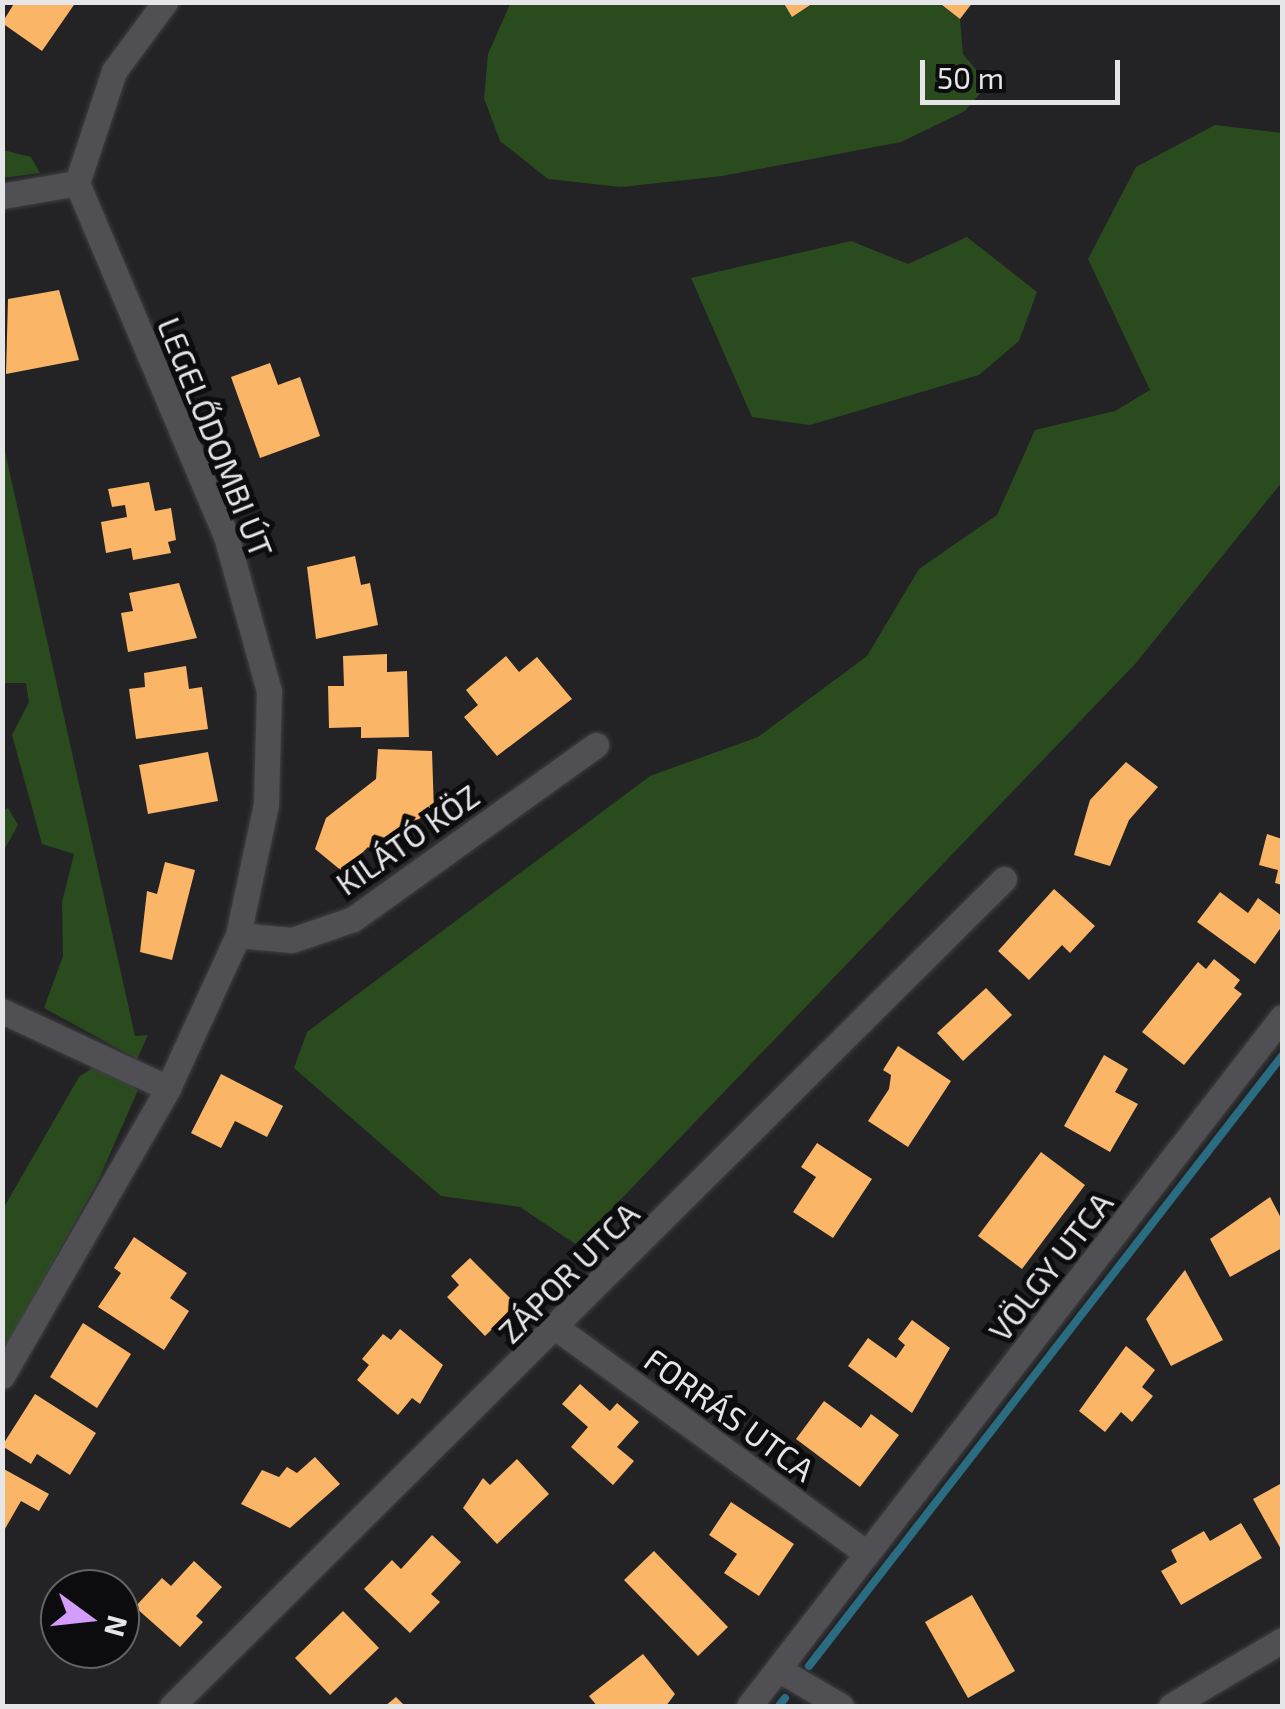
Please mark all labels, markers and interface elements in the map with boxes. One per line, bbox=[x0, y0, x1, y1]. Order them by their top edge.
scale bar bbox=[925, 40, 1125, 102]
text: 50 m bbox=[937, 59, 1004, 95]
street label: LEGELŐDOMBI ÚT bbox=[150, 311, 282, 563]
street label: KILÁTÓ KÖZ bbox=[328, 776, 486, 902]
street label: VÖLGY UTCA bbox=[980, 1183, 1120, 1349]
street label: ZÁPOR UTCA bbox=[490, 1194, 646, 1350]
street label: FORRÁS UTCA bbox=[638, 1340, 822, 1488]
north arrow bbox=[40, 1569, 140, 1669]
text: N bbox=[98, 1612, 136, 1640]

